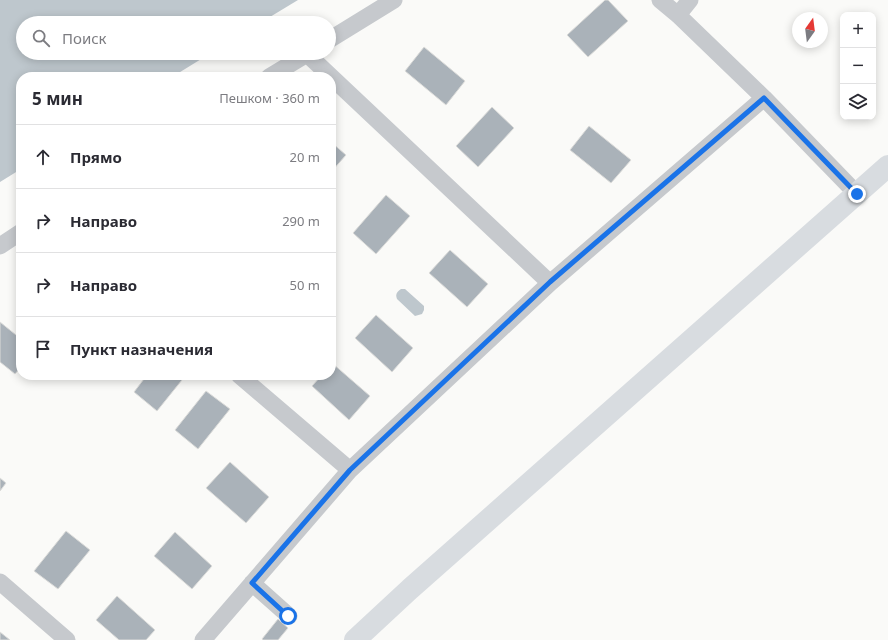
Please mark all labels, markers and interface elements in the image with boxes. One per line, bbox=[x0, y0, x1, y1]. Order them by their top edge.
north arrow bbox=[792, 12, 828, 48]
map controls bbox=[840, 12, 876, 120]
button: + bbox=[840, 12, 876, 48]
search box bbox=[16, 16, 336, 60]
icon: search bbox=[30, 27, 52, 49]
text: Поиск bbox=[62, 28, 107, 48]
button: − bbox=[840, 48, 876, 84]
button: layers bbox=[840, 84, 876, 120]
text: 5 мин bbox=[32, 87, 83, 110]
text: Пешком · 360 m bbox=[219, 89, 320, 107]
icon: ahead bbox=[32, 146, 54, 168]
text: Прямо bbox=[70, 147, 122, 167]
text: 20 m bbox=[290, 148, 320, 166]
route end bbox=[848, 185, 866, 203]
icon: right bbox=[32, 210, 54, 232]
text: Направо bbox=[70, 211, 137, 231]
text: 290 m bbox=[282, 212, 320, 230]
icon: right bbox=[32, 274, 54, 296]
text: Направо bbox=[70, 275, 137, 295]
text: 50 m bbox=[290, 276, 320, 294]
icon: arrive bbox=[32, 338, 54, 360]
text: Пункт назначения bbox=[70, 339, 213, 359]
route start bbox=[279, 607, 297, 625]

